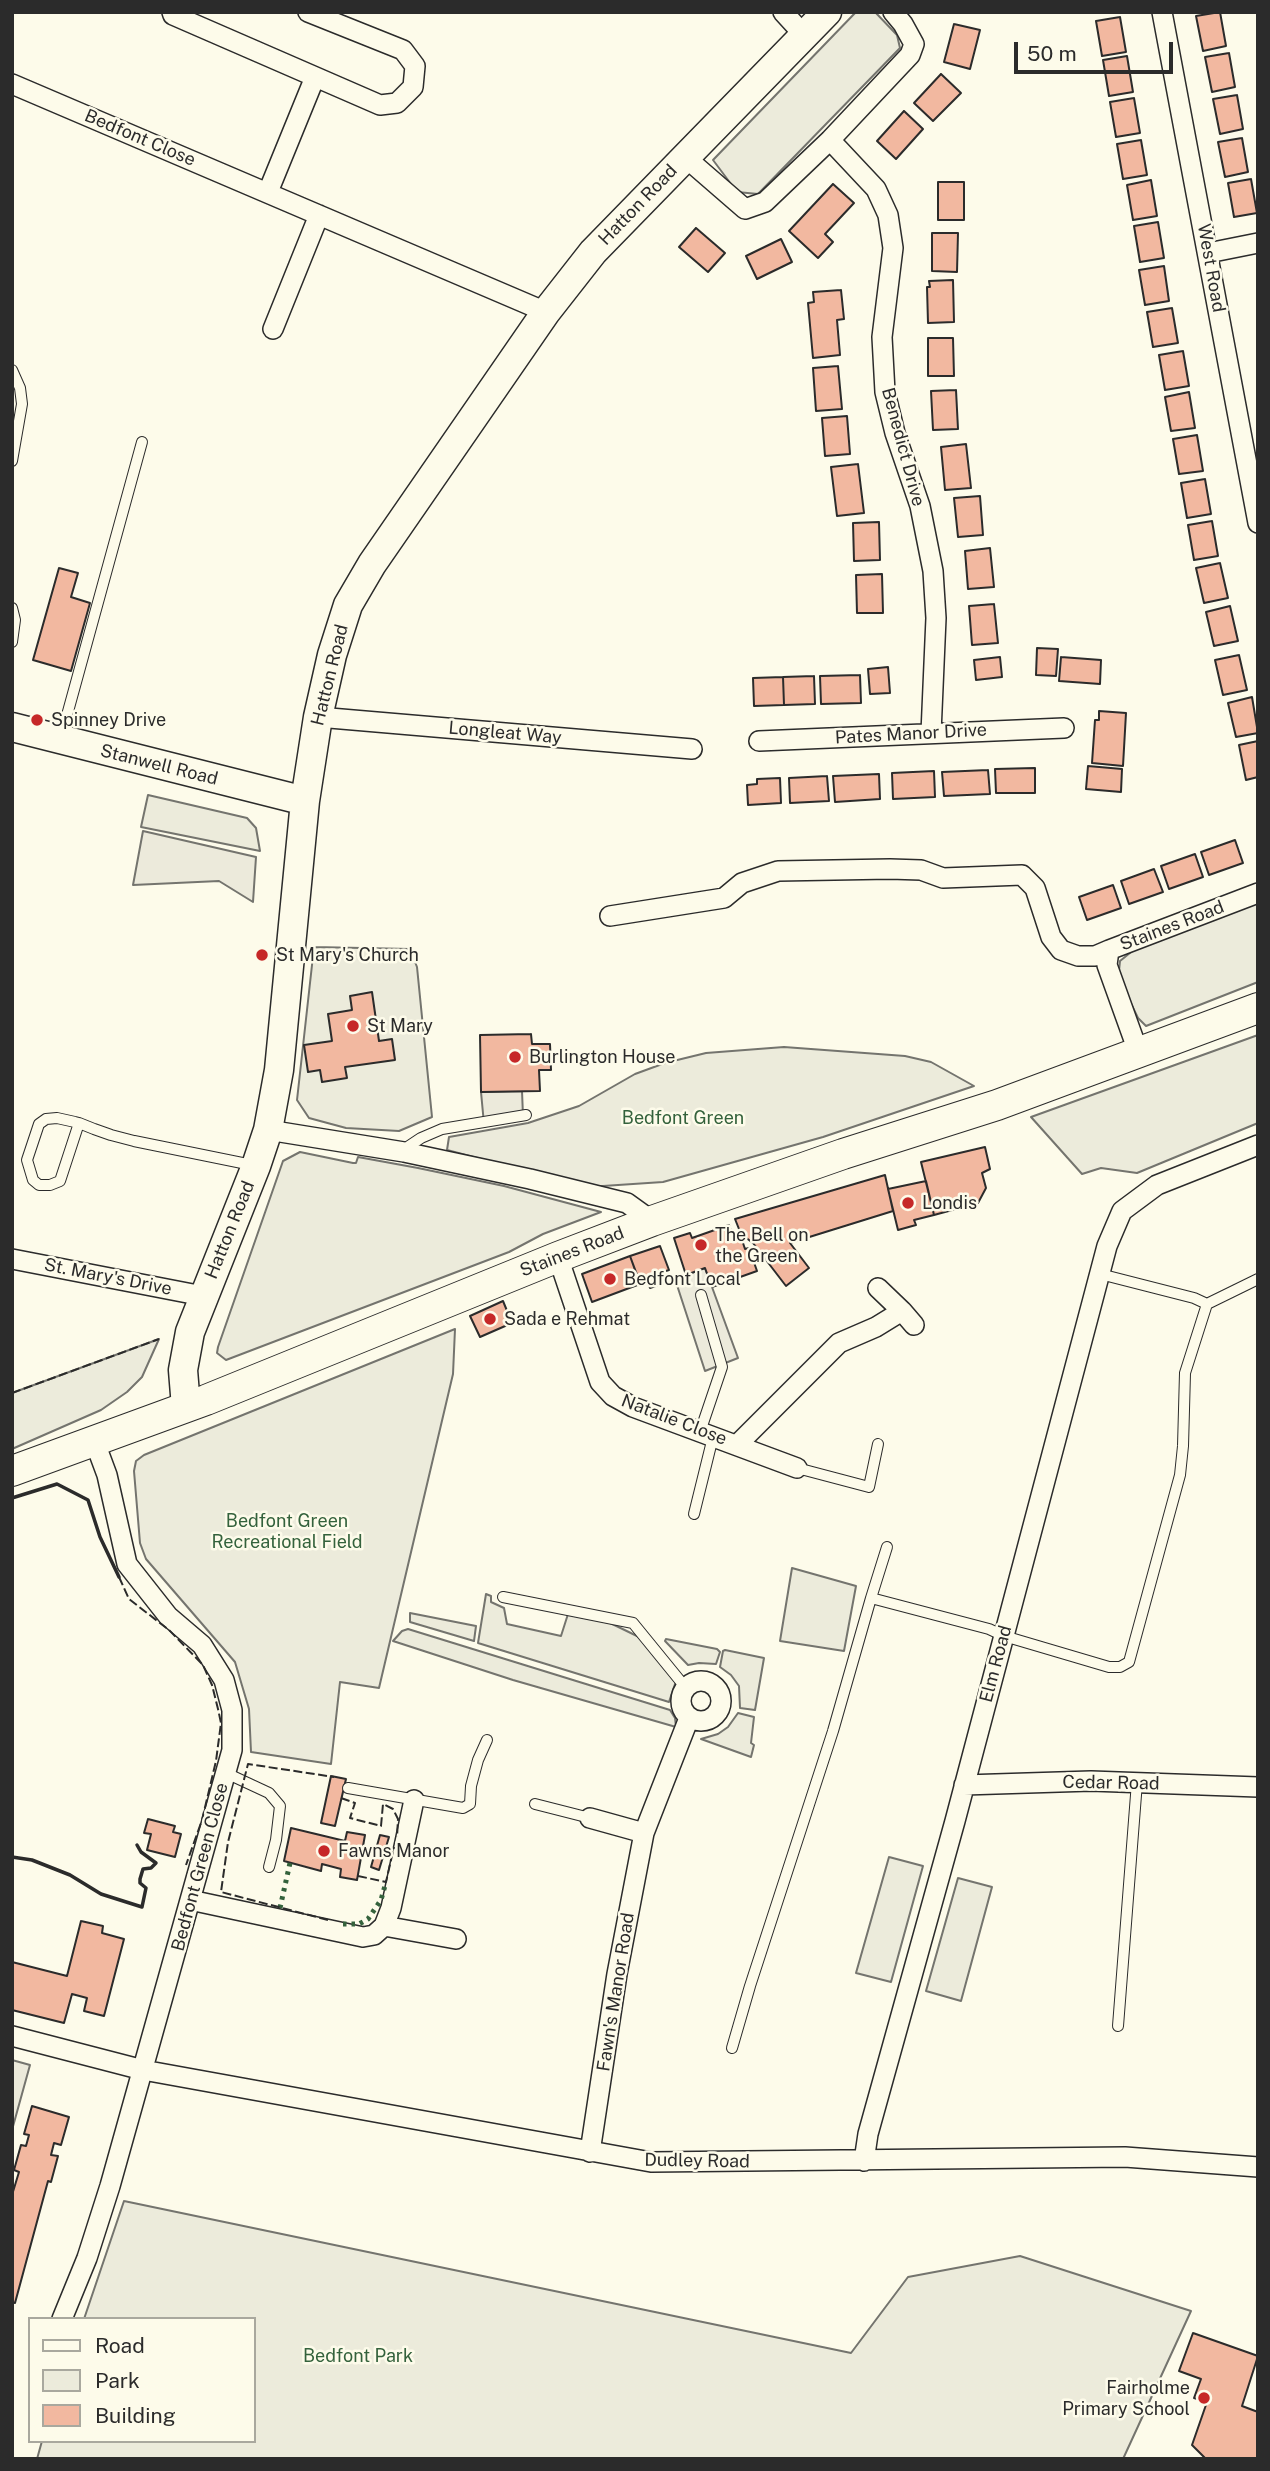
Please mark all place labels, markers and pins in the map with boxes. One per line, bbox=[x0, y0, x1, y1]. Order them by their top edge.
place label: Spinney Drive bbox=[51, 709, 166, 731]
marker: Spinney Drive bbox=[29, 712, 45, 728]
place label: St Mary's Church bbox=[276, 944, 419, 966]
marker: St Mary's Church bbox=[254, 947, 270, 963]
place label: St Mary bbox=[367, 1015, 433, 1037]
marker: St Mary bbox=[345, 1018, 361, 1034]
place label: Burlington House bbox=[529, 1046, 676, 1068]
marker: Burlington House bbox=[507, 1049, 523, 1065]
place label: Londis bbox=[922, 1192, 977, 1214]
marker: Londis bbox=[900, 1195, 916, 1211]
place label: The Bell on the Green bbox=[715, 1224, 809, 1266]
marker: The Bell on the Green bbox=[693, 1237, 709, 1253]
place label: Bedfont Local bbox=[624, 1268, 741, 1290]
marker: Bedfont Local bbox=[602, 1271, 618, 1287]
place label: Sada e Rehmat bbox=[504, 1308, 630, 1330]
marker: Sada e Rehmat bbox=[482, 1311, 498, 1327]
place label: Fawns Manor bbox=[338, 1840, 449, 1862]
marker: Fawns Manor bbox=[316, 1843, 332, 1859]
place label: Fairholme Primary School bbox=[1062, 2377, 1190, 2420]
marker: Fairholme Primary School bbox=[1196, 2390, 1212, 2406]

